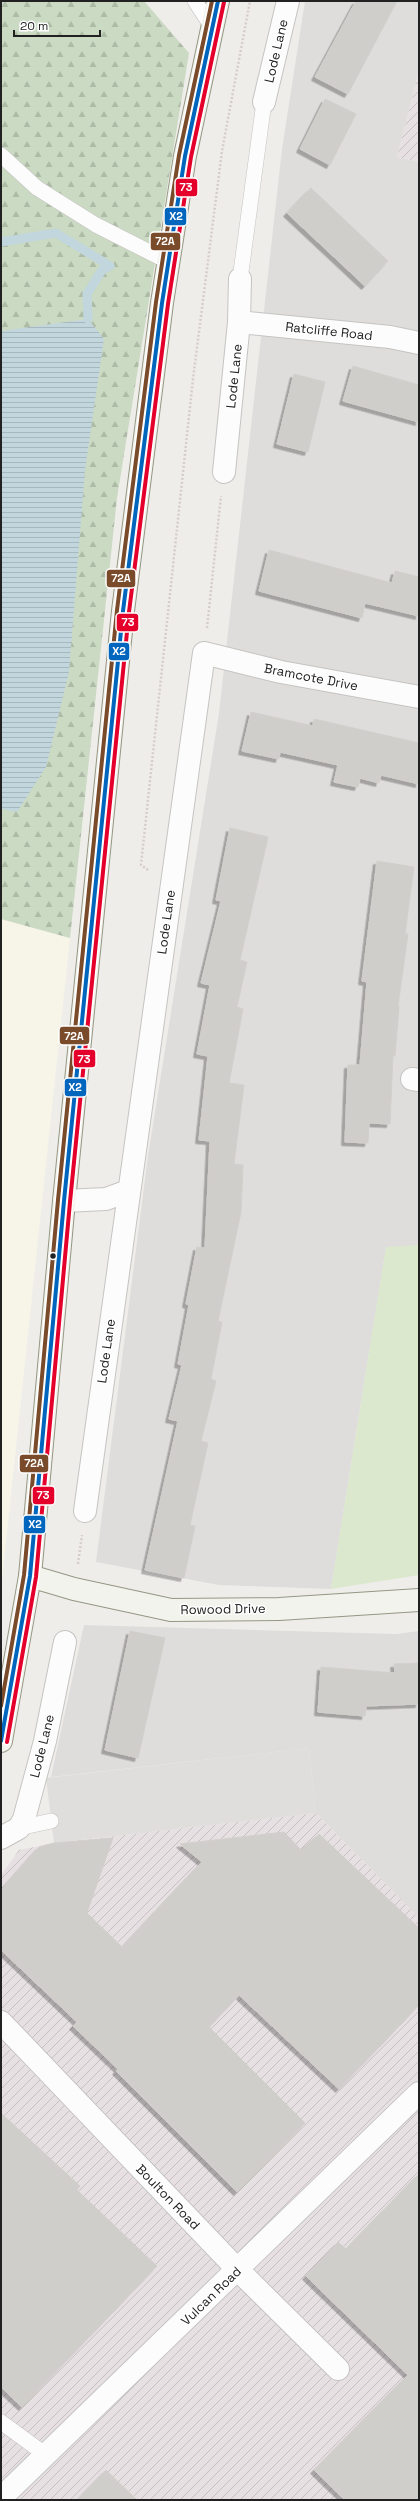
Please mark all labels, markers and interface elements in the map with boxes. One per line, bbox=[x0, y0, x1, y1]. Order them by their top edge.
scale bar bbox=[14, 12, 100, 38]
text: 20 m bbox=[20, 18, 48, 34]
street label: Lode Lane bbox=[260, 18, 292, 84]
line badge: 73 bbox=[175, 178, 198, 197]
text: 73 bbox=[180, 180, 193, 194]
line badge: X2 bbox=[164, 207, 187, 226]
text: X2 bbox=[169, 209, 183, 223]
line badge: 72A bbox=[150, 232, 181, 251]
text: 72A bbox=[155, 234, 175, 248]
street label: Ratcliffe Road bbox=[284, 318, 374, 344]
street label: Lode Lane bbox=[222, 343, 246, 409]
line badge: 72A bbox=[106, 569, 136, 588]
text: 72A bbox=[111, 571, 131, 585]
line badge: 73 bbox=[116, 613, 139, 632]
text: 73 bbox=[122, 615, 135, 629]
line badge: X2 bbox=[108, 642, 130, 661]
text: X2 bbox=[112, 644, 126, 658]
street label: Bramcote Drive bbox=[263, 660, 359, 694]
street label: Lode Lane bbox=[153, 889, 179, 955]
line badge: 72A bbox=[59, 1026, 90, 1045]
text: 72A bbox=[64, 1029, 84, 1043]
line badge: 73 bbox=[73, 1049, 96, 1068]
text: 73 bbox=[78, 1052, 91, 1066]
line badge: X2 bbox=[64, 1078, 87, 1097]
text: X2 bbox=[68, 1080, 82, 1094]
unlabelled marker bbox=[48, 1251, 58, 1261]
street label: Lode Lane bbox=[93, 1318, 119, 1384]
line badge: 72A bbox=[19, 1454, 49, 1473]
text: 72A bbox=[24, 1456, 44, 1470]
line badge: 73 bbox=[32, 1486, 55, 1505]
text: 73 bbox=[37, 1488, 50, 1502]
line badge: X2 bbox=[23, 1515, 46, 1534]
text: X2 bbox=[28, 1517, 42, 1531]
street label: Rowood Drive bbox=[180, 1600, 266, 1618]
street label: Lode Lane bbox=[26, 1713, 58, 1779]
street label: Boulton Road bbox=[132, 2161, 204, 2233]
street label: Vulcan Road bbox=[177, 2263, 245, 2329]

